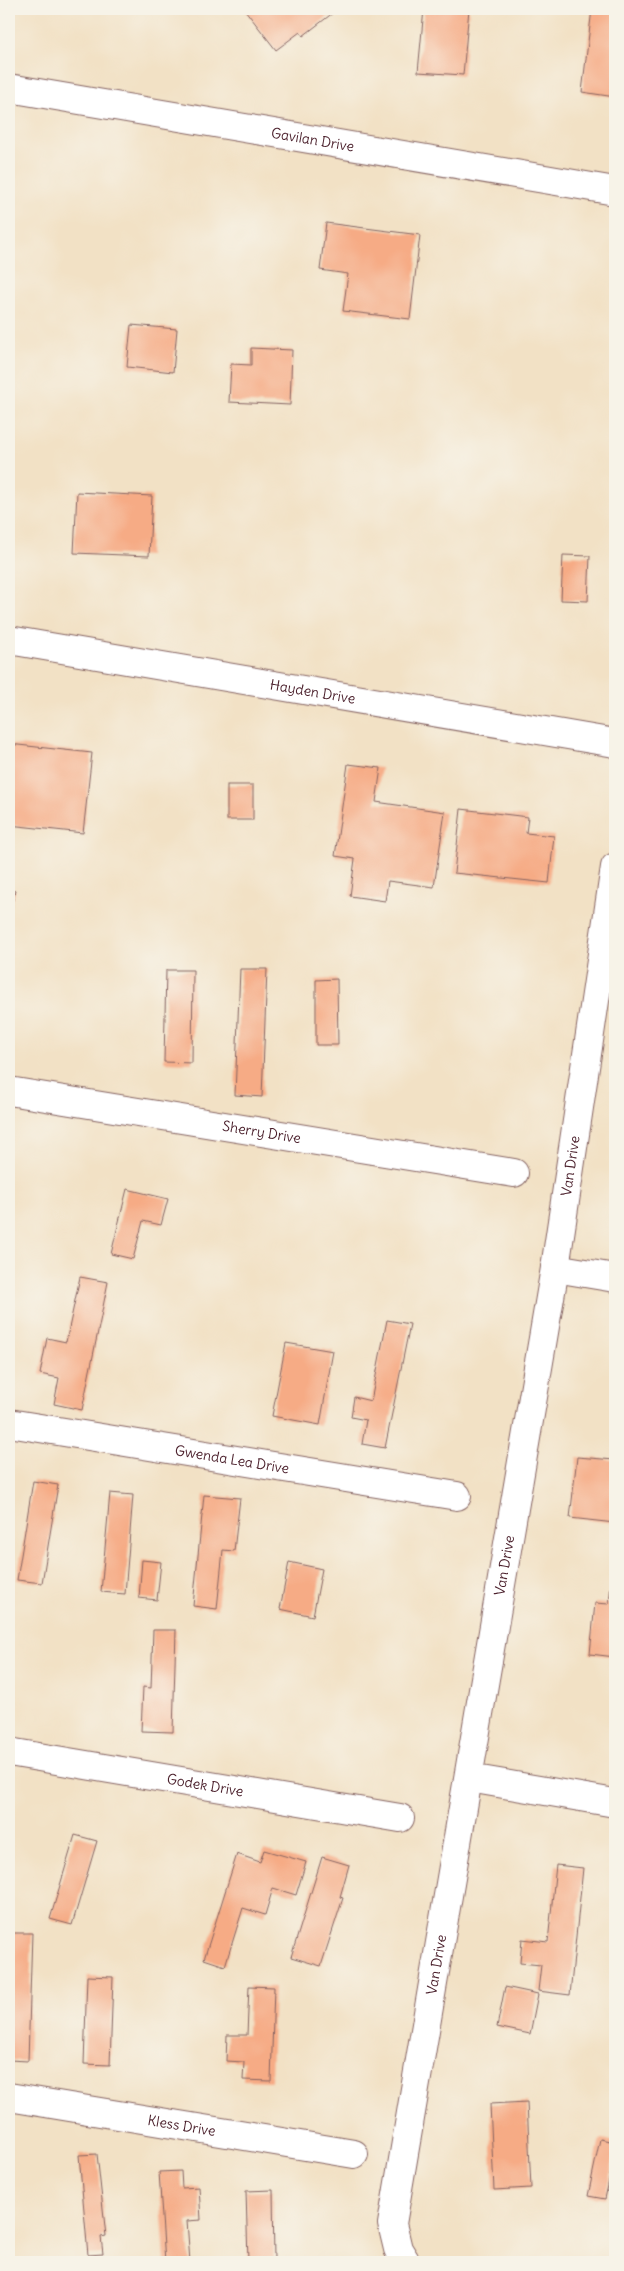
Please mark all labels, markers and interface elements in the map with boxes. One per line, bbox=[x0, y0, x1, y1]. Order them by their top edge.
street label: Gavilan Drive bbox=[270, 124, 355, 156]
street label: Hayden Drive bbox=[269, 676, 357, 708]
street label: Sherry Drive bbox=[221, 1117, 302, 1147]
street label: Van Drive bbox=[557, 1135, 584, 1197]
street label: Gwenda Lea Drive bbox=[174, 1441, 291, 1478]
street label: Van Drive bbox=[490, 1534, 518, 1597]
street label: Godek Drive bbox=[166, 1770, 245, 1800]
street label: Van Drive bbox=[422, 1933, 450, 1996]
street label: Kless Drive bbox=[146, 2111, 217, 2140]

